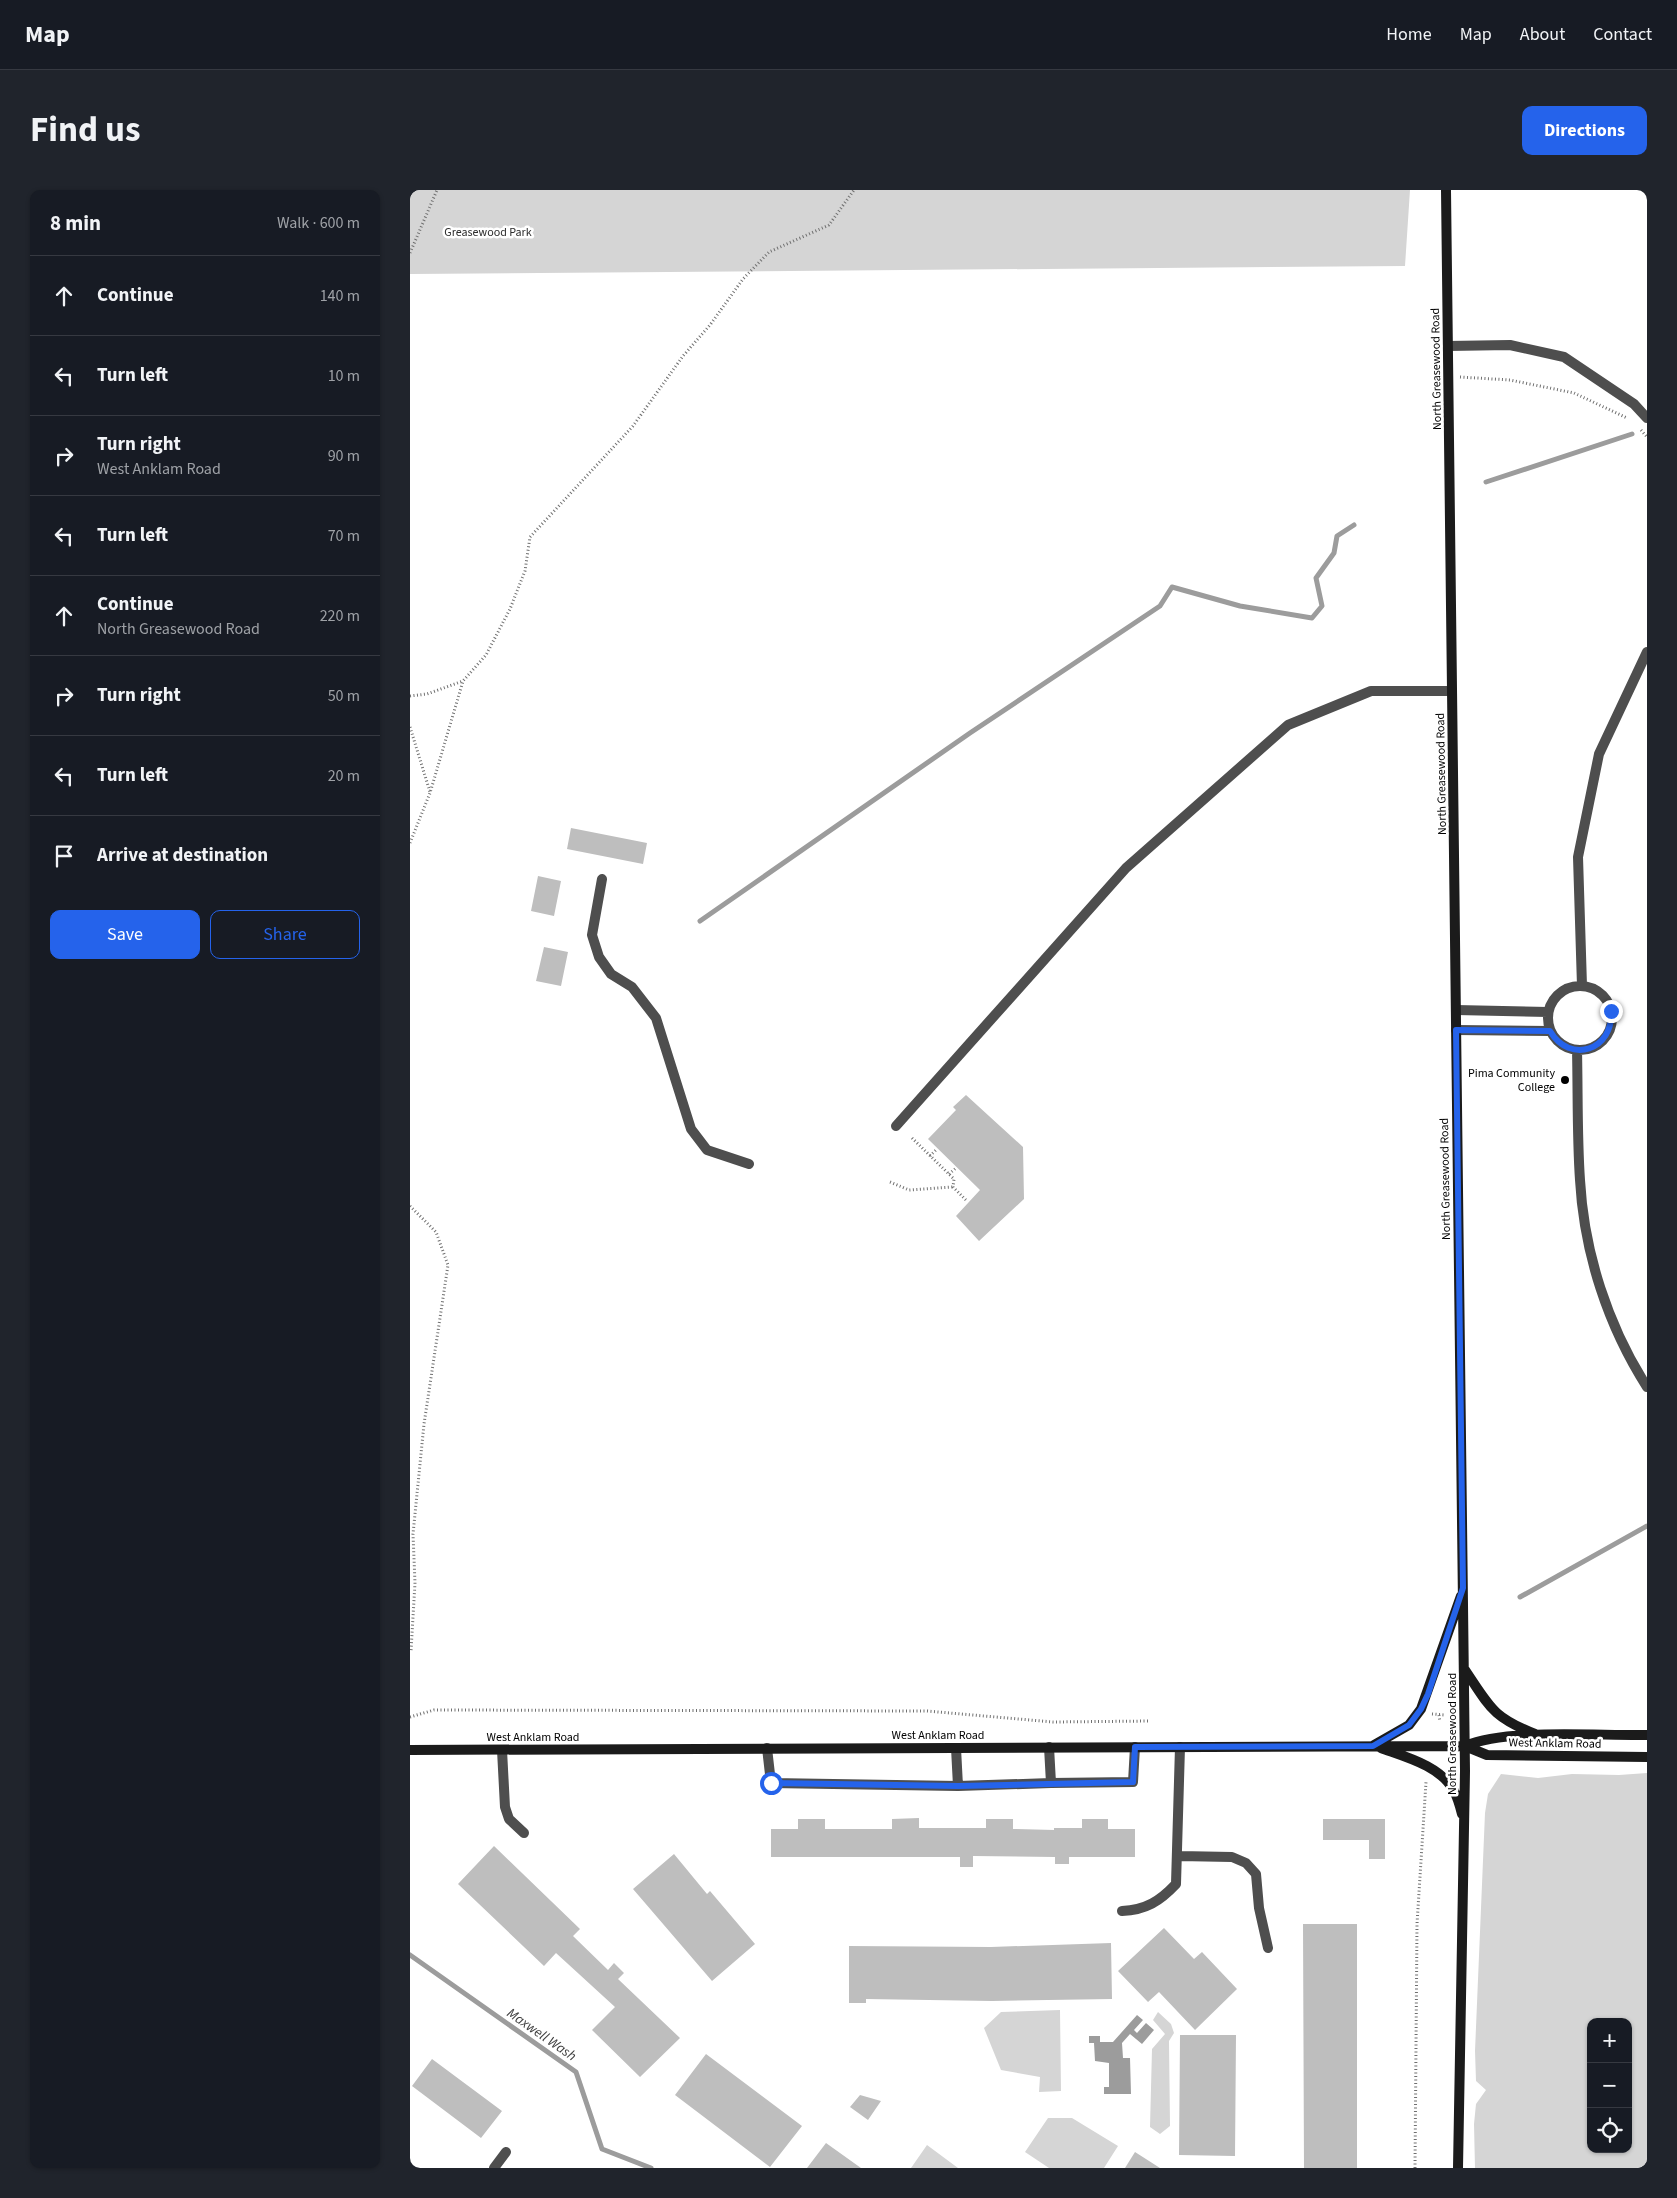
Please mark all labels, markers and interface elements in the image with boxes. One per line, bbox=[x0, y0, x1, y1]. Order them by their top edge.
text: Map bbox=[25, 17, 70, 52]
text: Home bbox=[1386, 22, 1432, 47]
text: Map bbox=[1460, 22, 1492, 47]
text: About bbox=[1520, 22, 1565, 47]
text: Contact bbox=[1593, 22, 1652, 47]
text: Find us bbox=[30, 105, 140, 155]
button: Directions bbox=[1522, 106, 1647, 155]
text: 8 min bbox=[50, 208, 101, 238]
text: Walk · 600 m bbox=[277, 212, 360, 234]
park label: Greasewood Park bbox=[444, 224, 532, 241]
icon: ahead bbox=[50, 282, 78, 310]
text: Continue bbox=[97, 282, 174, 309]
text: 140 m bbox=[320, 285, 360, 307]
street label: North Greasewood Road bbox=[1427, 308, 1446, 430]
icon: left bbox=[50, 362, 78, 390]
text: Turn left bbox=[97, 362, 168, 389]
text: 10 m bbox=[328, 365, 360, 387]
text: Turn right bbox=[97, 431, 181, 458]
icon: right bbox=[50, 442, 78, 470]
text: 90 m bbox=[328, 445, 360, 467]
text: West Anklam Road bbox=[97, 458, 221, 480]
icon: left bbox=[50, 522, 78, 550]
text: Turn left bbox=[97, 522, 168, 549]
text: 70 m bbox=[328, 525, 360, 547]
text: Continue bbox=[97, 591, 174, 618]
icon: ahead bbox=[50, 602, 78, 630]
text: 220 m bbox=[320, 605, 360, 627]
text: North Greasewood Road bbox=[97, 618, 260, 640]
icon: right bbox=[50, 682, 78, 710]
text: Turn right bbox=[97, 682, 181, 709]
text: 50 m bbox=[328, 685, 360, 707]
street label: North Greasewood Road bbox=[1432, 713, 1451, 835]
icon: left bbox=[50, 762, 78, 790]
text: Turn left bbox=[97, 762, 168, 789]
text: 20 m bbox=[328, 765, 360, 787]
icon: arrive bbox=[50, 842, 78, 870]
text: Arrive at destination bbox=[97, 842, 268, 869]
button: Save bbox=[50, 910, 200, 959]
button: Share bbox=[210, 910, 360, 959]
route end bbox=[1600, 1000, 1623, 1023]
place label: Pima Community College bbox=[1468, 1065, 1555, 1096]
marker: Pima Community College bbox=[1559, 1074, 1571, 1086]
street label: North Greasewood Road bbox=[1436, 1118, 1455, 1240]
street label: North Greasewood Road bbox=[1444, 1673, 1461, 1795]
street label: West Anklam Road bbox=[892, 1727, 984, 1744]
street label: West Anklam Road bbox=[487, 1729, 579, 1746]
street label: West Anklam Road bbox=[1508, 1734, 1602, 1753]
route start bbox=[760, 1772, 783, 1795]
water label: Maxwell Wash bbox=[503, 2004, 580, 2066]
map controls bbox=[1587, 2018, 1632, 2153]
button: + bbox=[1587, 2018, 1632, 2063]
button: − bbox=[1587, 2063, 1632, 2108]
button: locate bbox=[1587, 2108, 1632, 2153]

